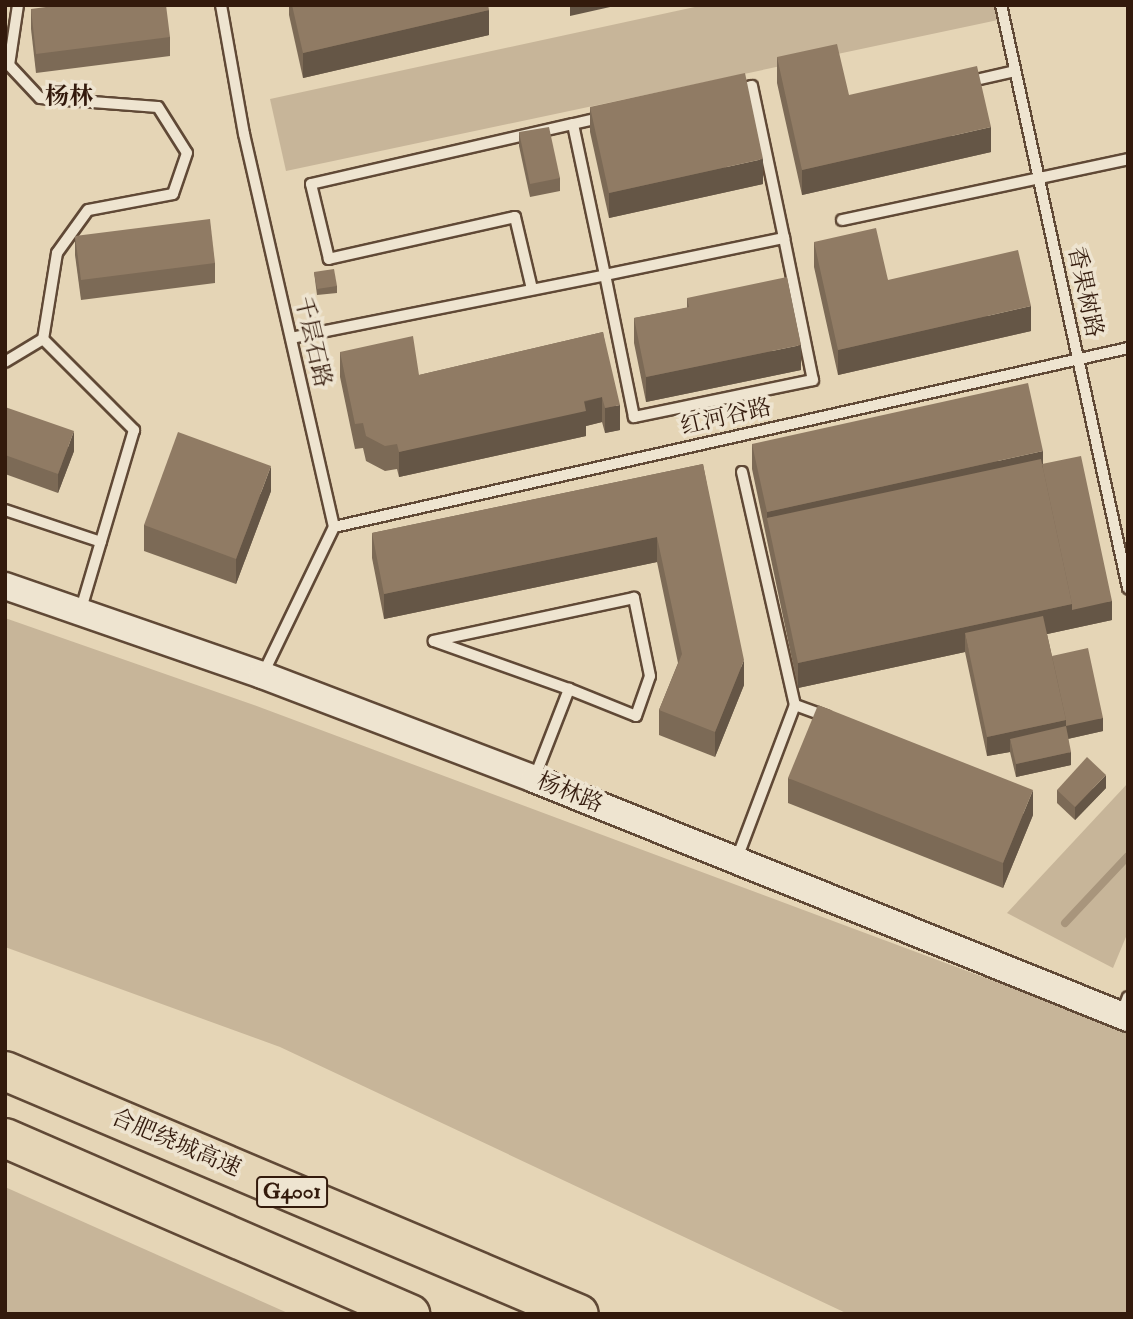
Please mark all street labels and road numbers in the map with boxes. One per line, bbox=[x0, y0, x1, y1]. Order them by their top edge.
street label: 香果树路 bbox=[1062, 244, 1108, 340]
street label: 千层石路 bbox=[289, 294, 337, 390]
street label: 红河谷路 bbox=[678, 393, 774, 441]
street label: 杨林路 bbox=[533, 767, 607, 819]
street label: 合肥绕城高速 bbox=[107, 1103, 245, 1183]
road number: G4001 bbox=[255, 1174, 329, 1210]

